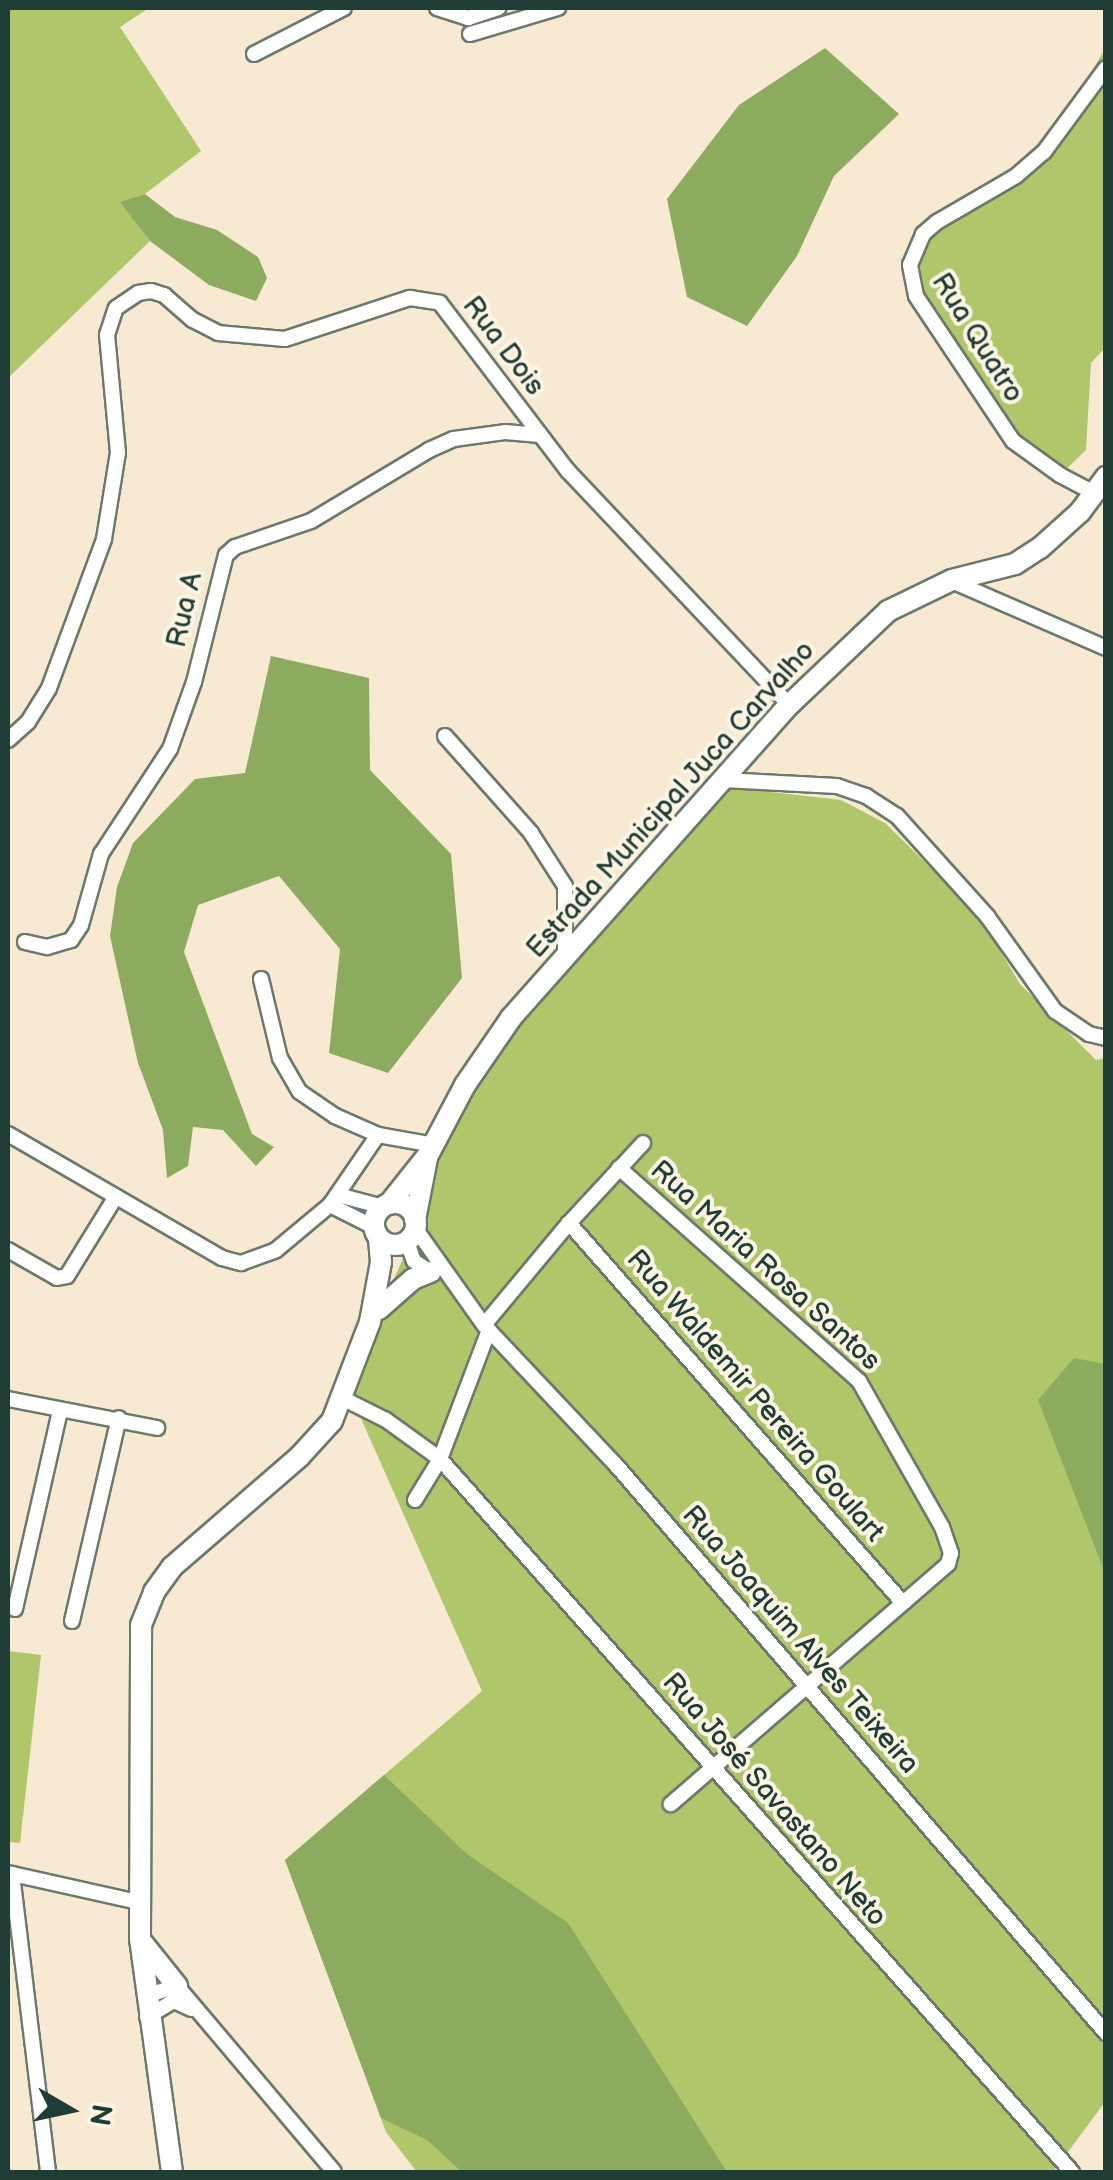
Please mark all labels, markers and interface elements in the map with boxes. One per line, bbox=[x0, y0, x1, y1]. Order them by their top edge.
street label: Rua Quatro bbox=[924, 267, 1030, 409]
street label: Rua Dois bbox=[455, 290, 551, 402]
street label: Rua A bbox=[160, 569, 210, 651]
street label: Estrada Municipal Juca Carvalho bbox=[519, 634, 823, 966]
street label: Rua Maria Rosa Santos bbox=[643, 1154, 887, 1378]
street label: Rua Waldemir Pereira Goulart bbox=[619, 1243, 891, 1549]
street label: Rua Joaquim Alves Teixeira bbox=[674, 1498, 926, 1782]
street label: Rua José Savastano Neto bbox=[654, 1666, 894, 1934]
north arrow bbox=[20, 2060, 120, 2160]
text: N bbox=[82, 2102, 118, 2128]

